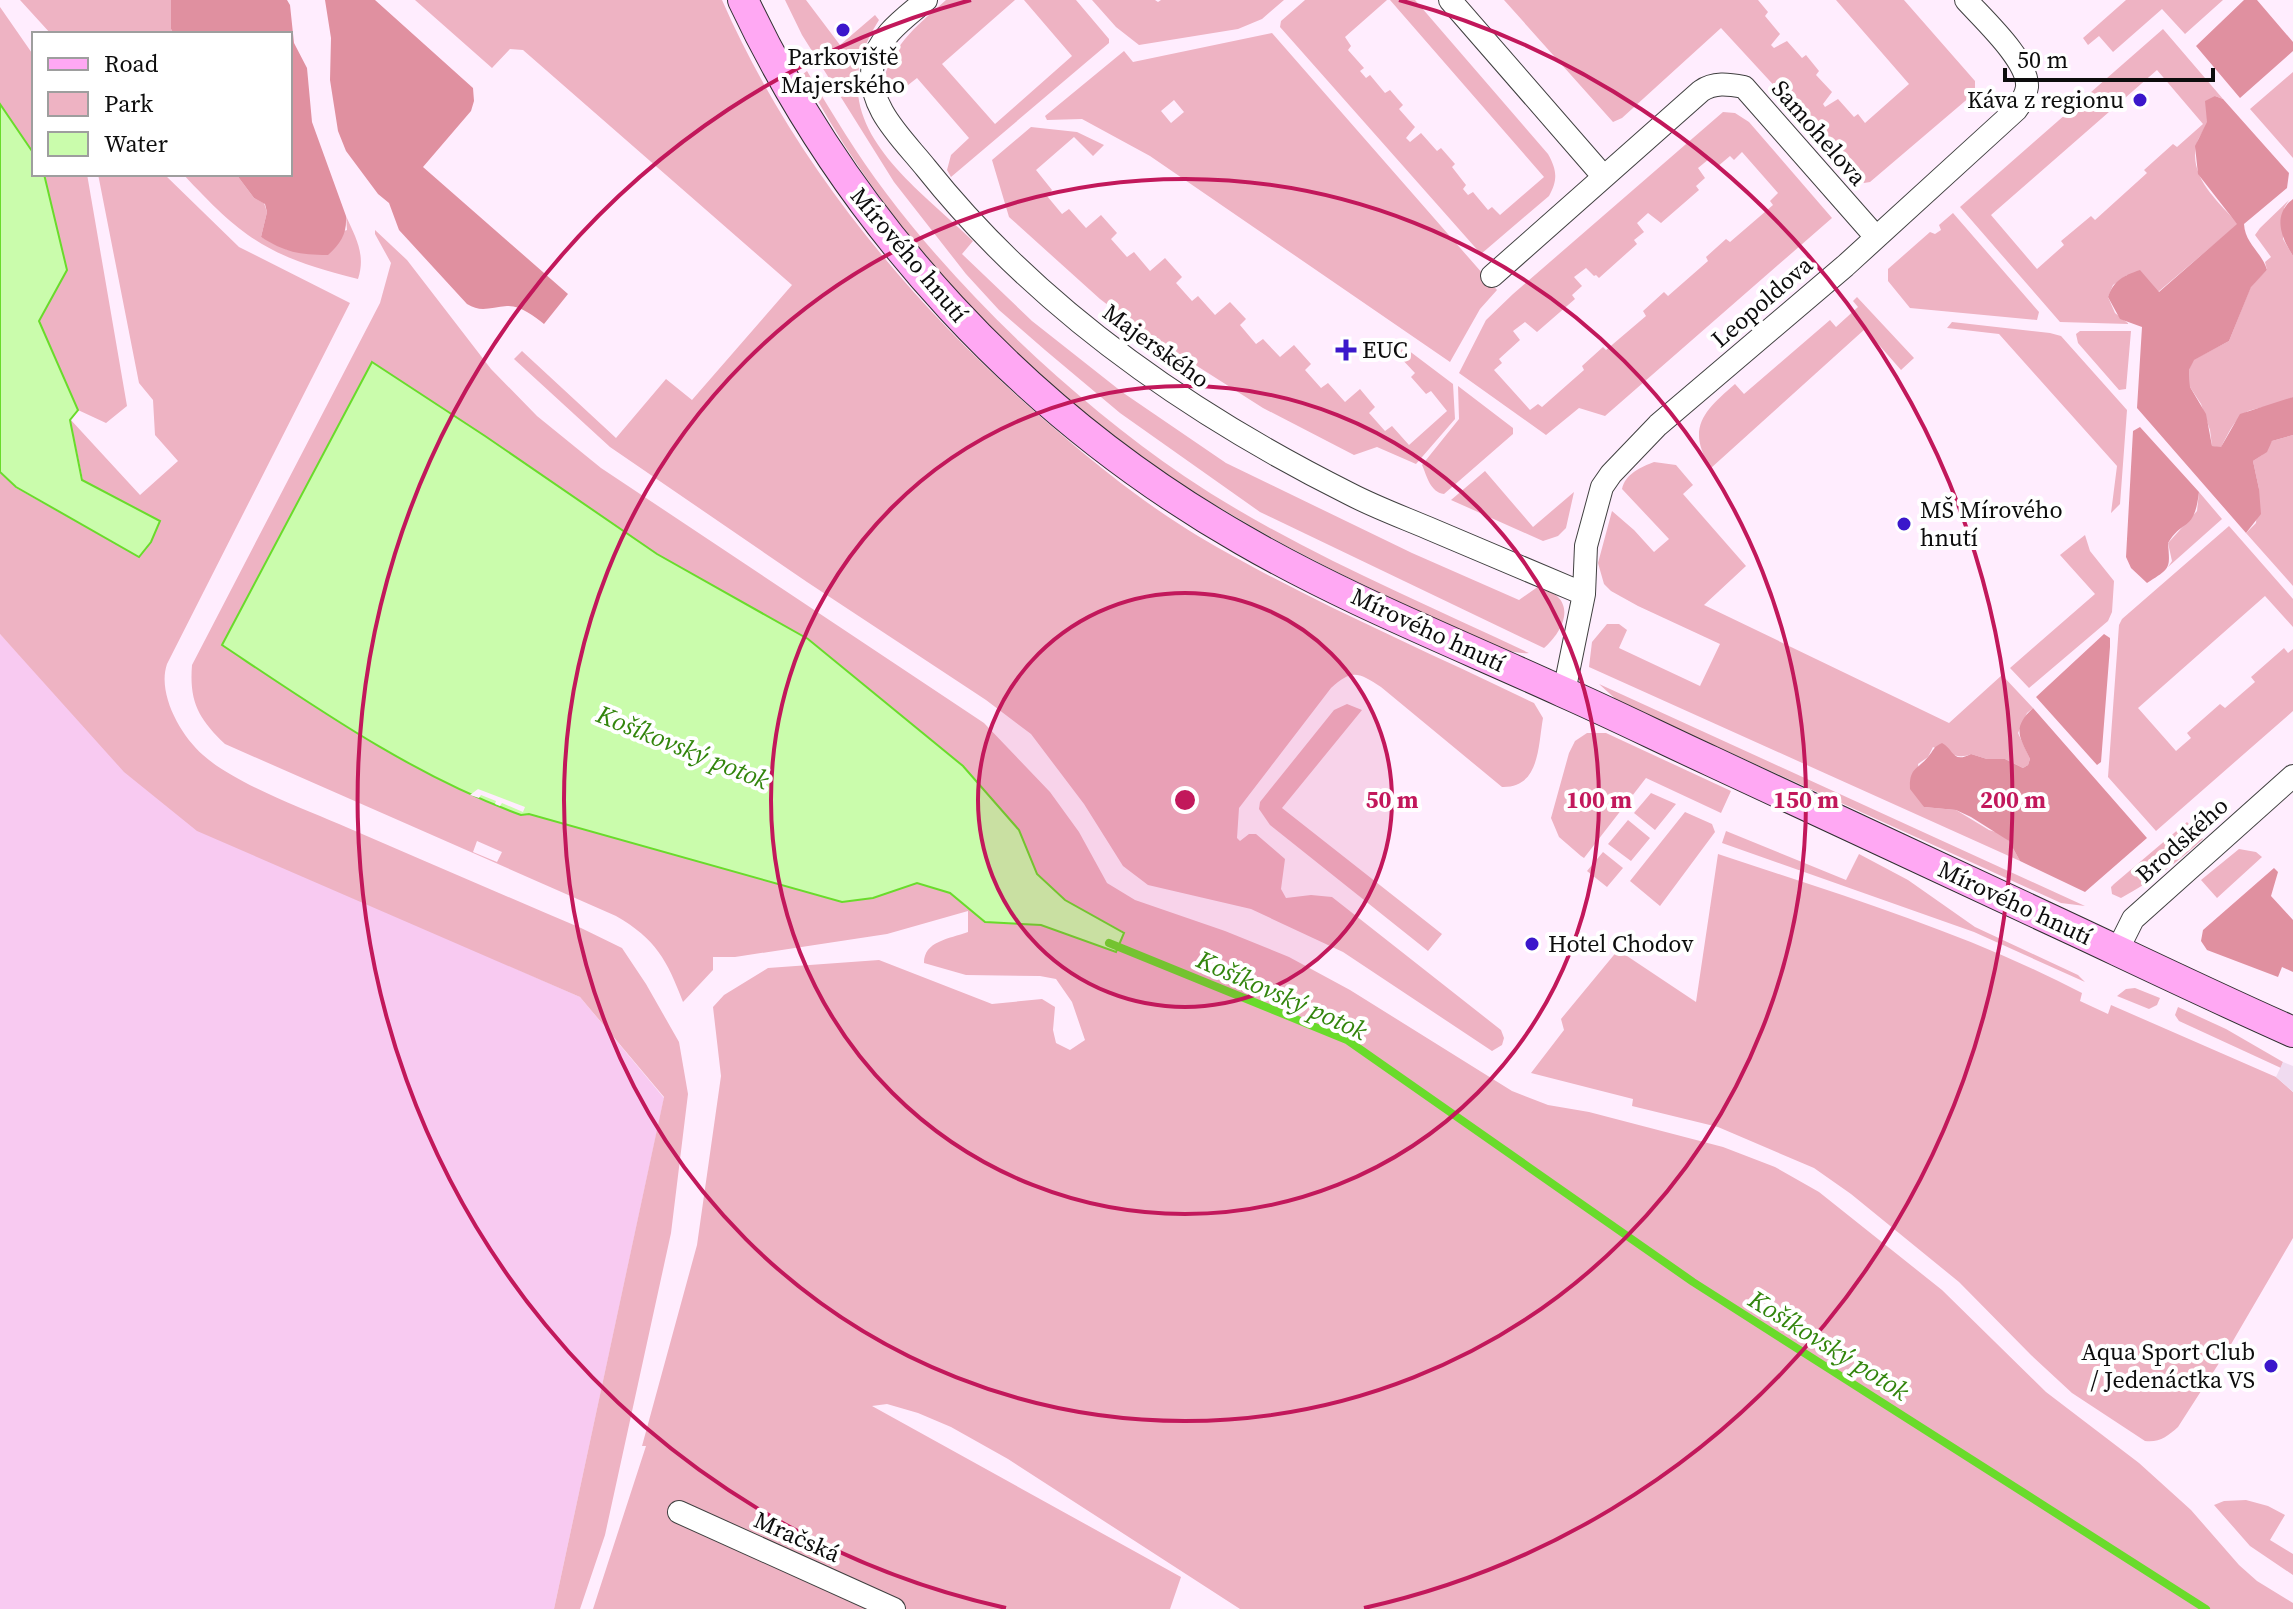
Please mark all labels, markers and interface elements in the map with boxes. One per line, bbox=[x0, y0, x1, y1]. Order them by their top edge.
marker: Parkoviště Majerského bbox=[834, 21, 852, 39]
legend bbox=[32, 32, 292, 176]
scale bar bbox=[2005, 32, 2213, 82]
place label: Parkoviště Majerského bbox=[781, 40, 905, 101]
text: 50 m bbox=[2017, 43, 2068, 76]
text: Road bbox=[104, 47, 159, 80]
street label: Samohelova bbox=[1764, 73, 1875, 193]
place label: Káva z regionu bbox=[1967, 83, 2124, 116]
text: Park bbox=[104, 87, 154, 120]
marker: Káva z regionu bbox=[2131, 91, 2149, 109]
text: Water bbox=[104, 127, 168, 160]
street label: Mírového hnutí bbox=[843, 180, 976, 329]
street label: Leopoldova bbox=[1704, 248, 1820, 355]
street label: Majerského bbox=[1096, 296, 1216, 396]
place label: EUC bbox=[1362, 333, 1408, 366]
marker: EUC bbox=[1337, 341, 1355, 359]
place label: MŠ Mírového hnutí bbox=[1920, 493, 2063, 554]
marker: MŠ Mírového hnutí bbox=[1895, 515, 1913, 533]
street label: Mírového hnutí bbox=[1346, 579, 1511, 680]
water label: Košíkovský potok bbox=[590, 696, 775, 798]
text: 50 m bbox=[1366, 783, 1419, 816]
text: 100 m bbox=[1566, 783, 1632, 816]
text: 150 m bbox=[1773, 783, 1839, 816]
text: 200 m bbox=[1980, 783, 2046, 816]
centre of rings bbox=[1171, 786, 1199, 814]
street label: Brodského bbox=[2128, 789, 2235, 890]
street label: Mírového hnutí bbox=[1933, 852, 2098, 953]
place label: Hotel Chodov bbox=[1548, 927, 1694, 960]
marker: Hotel Chodov bbox=[1523, 935, 1541, 953]
water label: Košíkovský potok bbox=[1190, 941, 1374, 1049]
water label: Košíkovský potok bbox=[1741, 1281, 1917, 1409]
place label: Aqua Sport Club / Jedenáctka VS bbox=[2081, 1335, 2255, 1396]
marker: Aqua Sport Club / Jedenáctka VS bbox=[2262, 1357, 2280, 1375]
street label: Mračská bbox=[749, 1503, 846, 1570]

